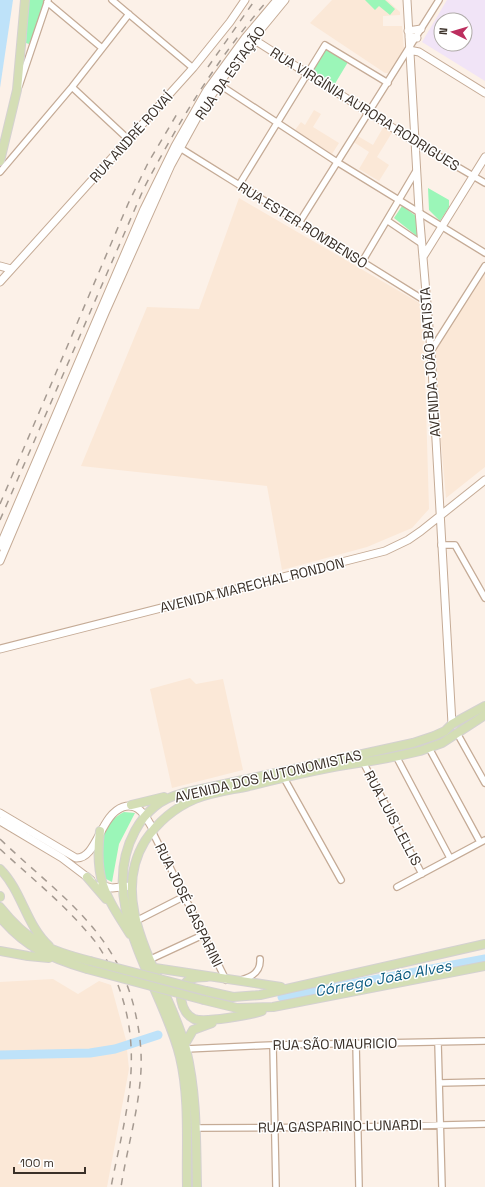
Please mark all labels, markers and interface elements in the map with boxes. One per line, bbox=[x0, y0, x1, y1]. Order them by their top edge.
north arrow bbox=[433, 12, 473, 52]
street label: RUA DA ESTAÇÃO bbox=[191, 23, 269, 123]
text: N bbox=[436, 27, 450, 35]
street label: RUA VIRGÍNIA AURORA RODRIGUES bbox=[267, 43, 463, 175]
street label: RUA ANDRÉ ROVAÍ bbox=[86, 87, 177, 186]
street label: RUA ESTER ROMBENSO bbox=[235, 178, 371, 272]
street label: AVENIDA JOÃO BATISTA bbox=[416, 286, 444, 438]
street label: AVENIDA MARECHAL RONDON bbox=[158, 553, 346, 617]
street label: AVENIDA DOS AUTONOMISTAS bbox=[173, 746, 363, 806]
street label: RUA LUIS LELLIS bbox=[360, 767, 426, 869]
street label: RUA JOSÉ GASPARINI bbox=[151, 840, 227, 970]
water label: Córrego João Alves bbox=[313, 955, 454, 1001]
street label: RUA SÃO MAURICIO bbox=[273, 1034, 397, 1054]
street label: RUA GASPARINO LUNARDI bbox=[258, 1116, 422, 1136]
scale bar bbox=[14, 1149, 85, 1175]
text: 100 m bbox=[20, 1155, 54, 1171]

